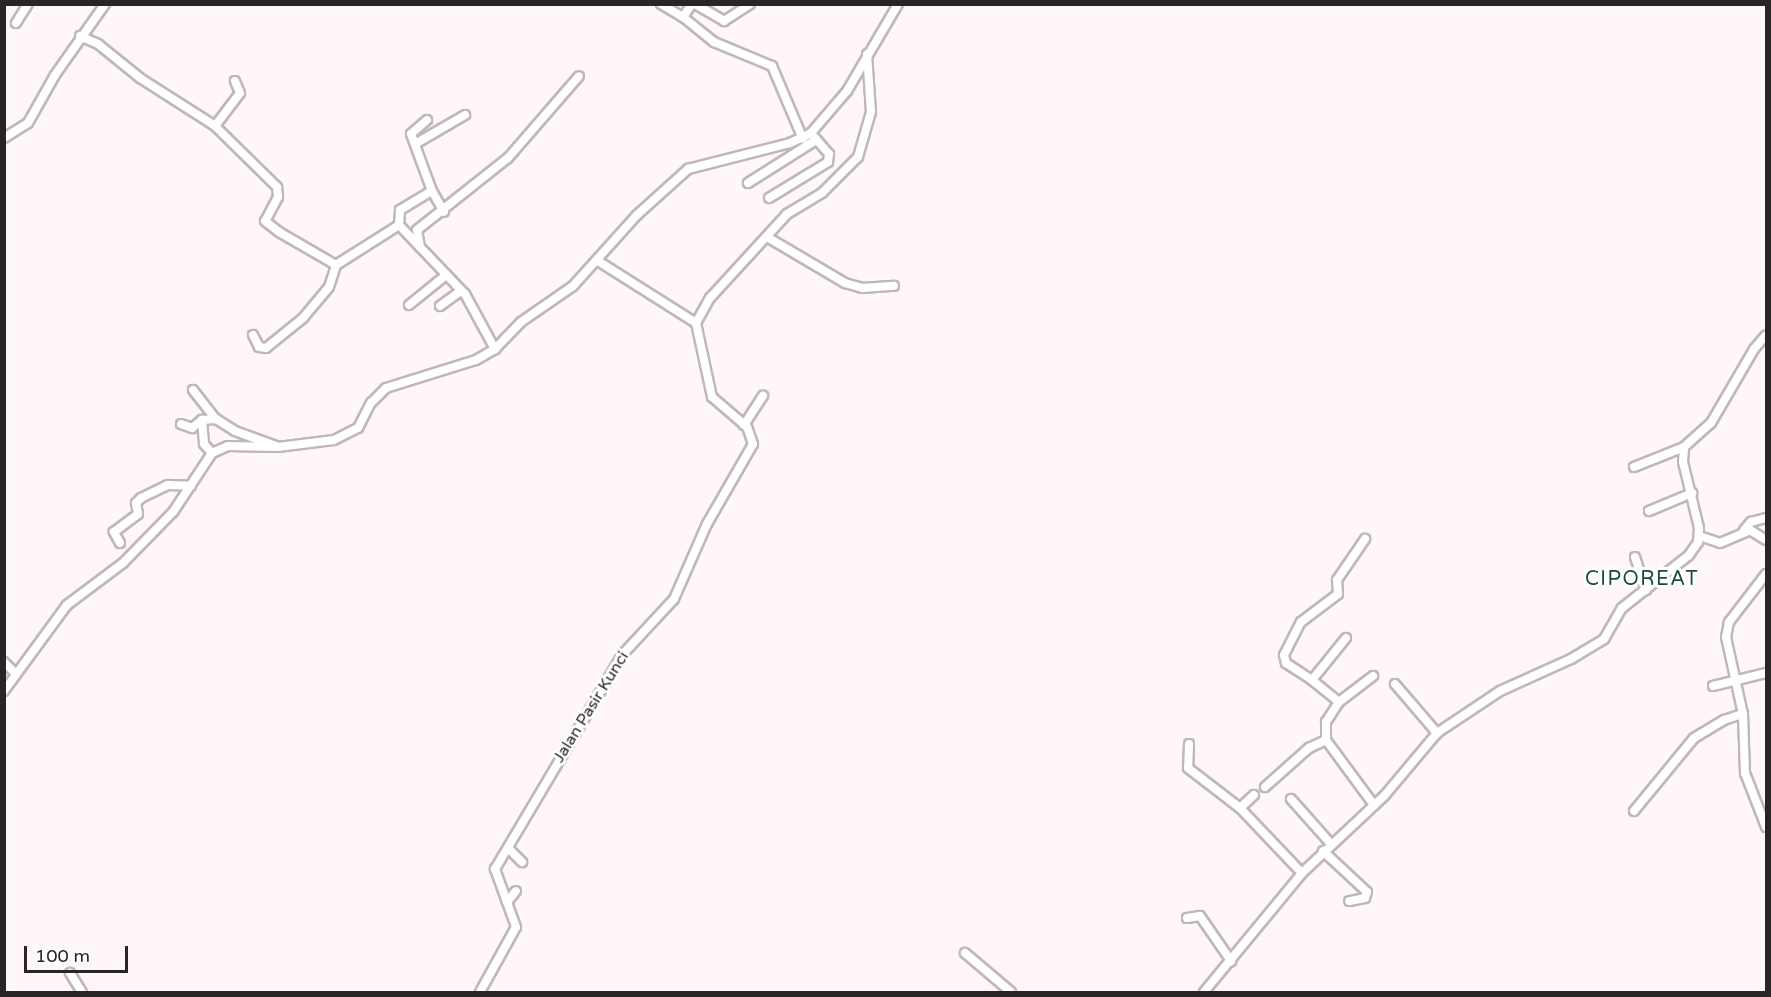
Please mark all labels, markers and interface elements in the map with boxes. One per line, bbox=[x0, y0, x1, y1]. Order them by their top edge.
district label: CIPOREAT bbox=[1585, 567, 1699, 591]
street label: Jalan Pasir Kunci bbox=[549, 648, 633, 766]
scale bar bbox=[27, 934, 130, 972]
text: 100 m bbox=[35, 945, 90, 967]

